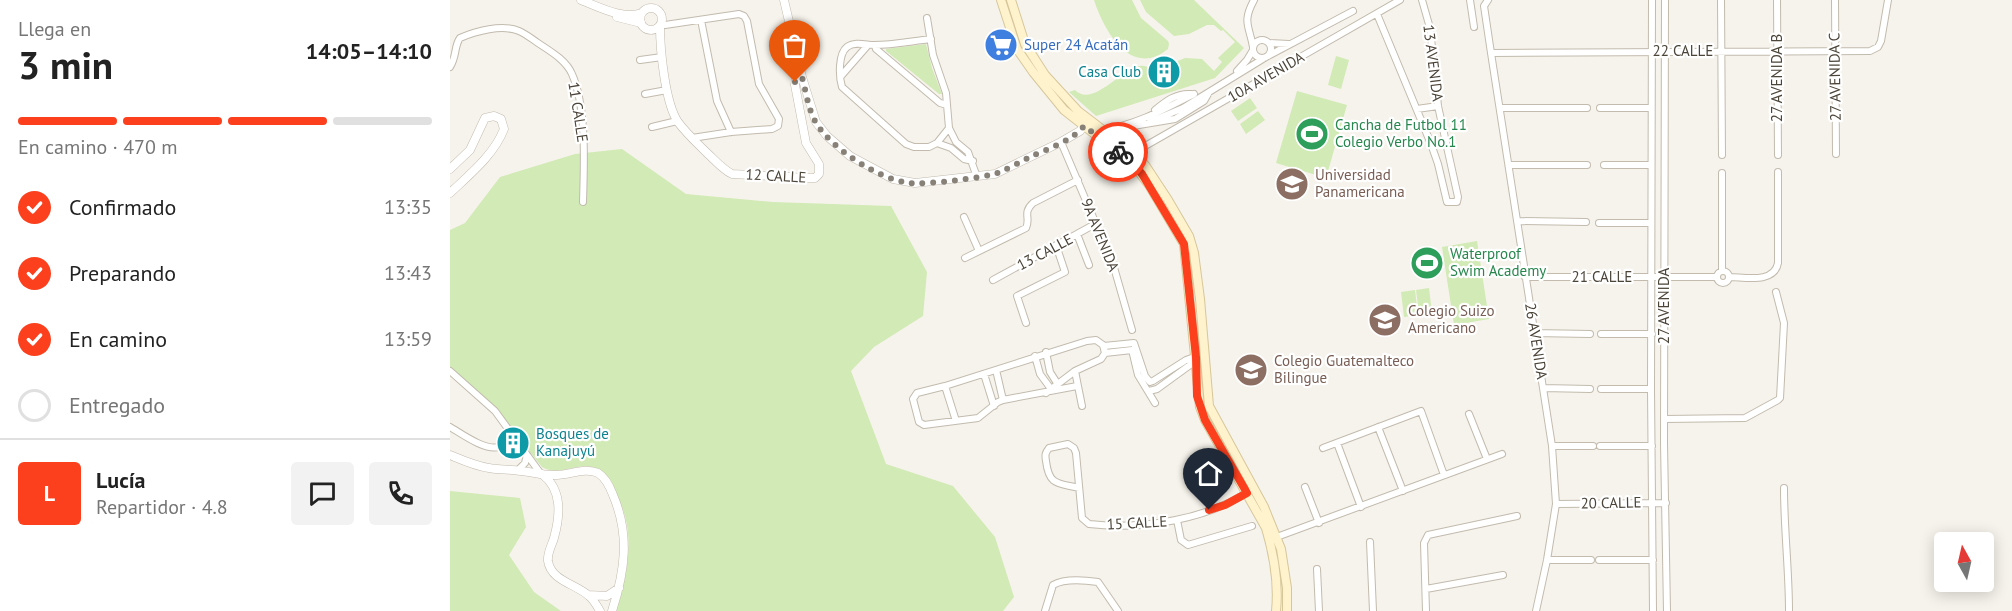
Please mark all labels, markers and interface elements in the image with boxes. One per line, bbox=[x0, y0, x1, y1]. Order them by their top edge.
text: Llega en bbox=[18, 16, 91, 42]
pin bbox=[769, 20, 820, 82]
street label: 13 AVENIDA bbox=[1419, 23, 1448, 103]
supermarket icon: Super 24 Acatán bbox=[983, 27, 1019, 63]
icon: bag bbox=[778, 29, 811, 62]
street label: 27 AVENIDA C bbox=[1824, 33, 1845, 121]
street label: 27 AVENIDA B bbox=[1767, 34, 1786, 122]
place label: Super 24 Acatán bbox=[1024, 35, 1128, 54]
text: 14:05–14:10 bbox=[306, 37, 432, 65]
text: 3 min bbox=[18, 39, 113, 90]
street label: 22 CALLE bbox=[1653, 41, 1713, 60]
street label: 10A AVENIDA bbox=[1224, 47, 1308, 106]
building icon: Casa Club bbox=[1146, 54, 1182, 90]
place label: Casa Club bbox=[1078, 62, 1141, 81]
street label: 11 CALLE bbox=[564, 80, 593, 143]
place label: Cancha de Futbol 11 Colegio Verbo No.1 bbox=[1335, 115, 1467, 151]
sports icon: Cancha de Futbol 11 Colegio Verbo No.1 bbox=[1294, 116, 1330, 152]
courier bbox=[1088, 122, 1148, 182]
text: En camino · 470 m bbox=[18, 134, 178, 160]
icon: bike bbox=[1102, 136, 1135, 169]
street label: 12 CALLE bbox=[745, 164, 807, 187]
place label: Universidad Panamericana bbox=[1315, 165, 1405, 201]
school or university icon: Universidad Panamericana bbox=[1274, 166, 1310, 202]
icon: check bbox=[18, 191, 51, 224]
text: Confirmado bbox=[69, 193, 176, 221]
text: 13:35 bbox=[384, 194, 432, 220]
street label: 9A AVENIDA bbox=[1077, 195, 1124, 274]
street label: 13 CALLE bbox=[1013, 229, 1076, 274]
place label: Waterproof Swim Academy bbox=[1450, 244, 1546, 280]
sports icon: Waterproof Swim Academy bbox=[1409, 245, 1445, 281]
icon: check bbox=[18, 257, 51, 290]
text: Preparando bbox=[69, 259, 176, 287]
text: 13:43 bbox=[384, 260, 432, 286]
street label: 21 CALLE bbox=[1572, 267, 1632, 286]
street label: 27 AVENIDA bbox=[1654, 268, 1673, 344]
place label: Colegio Suizo Americano bbox=[1408, 301, 1495, 337]
street label: 26 AVENIDA bbox=[1521, 301, 1552, 381]
school or university icon: Colegio Suizo Americano bbox=[1367, 302, 1403, 338]
icon: check bbox=[18, 323, 51, 356]
text: En camino bbox=[69, 325, 167, 353]
text: 13:59 bbox=[384, 326, 432, 352]
place label: Colegio Guatemalteco Bilingue bbox=[1274, 351, 1414, 387]
school or university icon: Colegio Guatemalteco Bilingue bbox=[1233, 352, 1269, 388]
text: Entregado bbox=[69, 391, 165, 419]
place label: Bosques de Kanajuyú bbox=[536, 424, 609, 460]
building icon: Bosques de Kanajuyú bbox=[495, 425, 531, 461]
pin bbox=[1183, 448, 1234, 510]
icon: home bbox=[1192, 457, 1225, 490]
button: chat bbox=[291, 462, 354, 525]
button: phone bbox=[369, 462, 432, 525]
text: Lucía bbox=[96, 466, 146, 494]
text: L bbox=[44, 479, 55, 507]
street label: 20 CALLE bbox=[1580, 492, 1642, 513]
text: Repartidor · 4.8 bbox=[96, 494, 228, 520]
street label: 15 CALLE bbox=[1106, 511, 1168, 534]
north arrow bbox=[1934, 532, 1994, 592]
map controls bbox=[1934, 532, 1994, 592]

